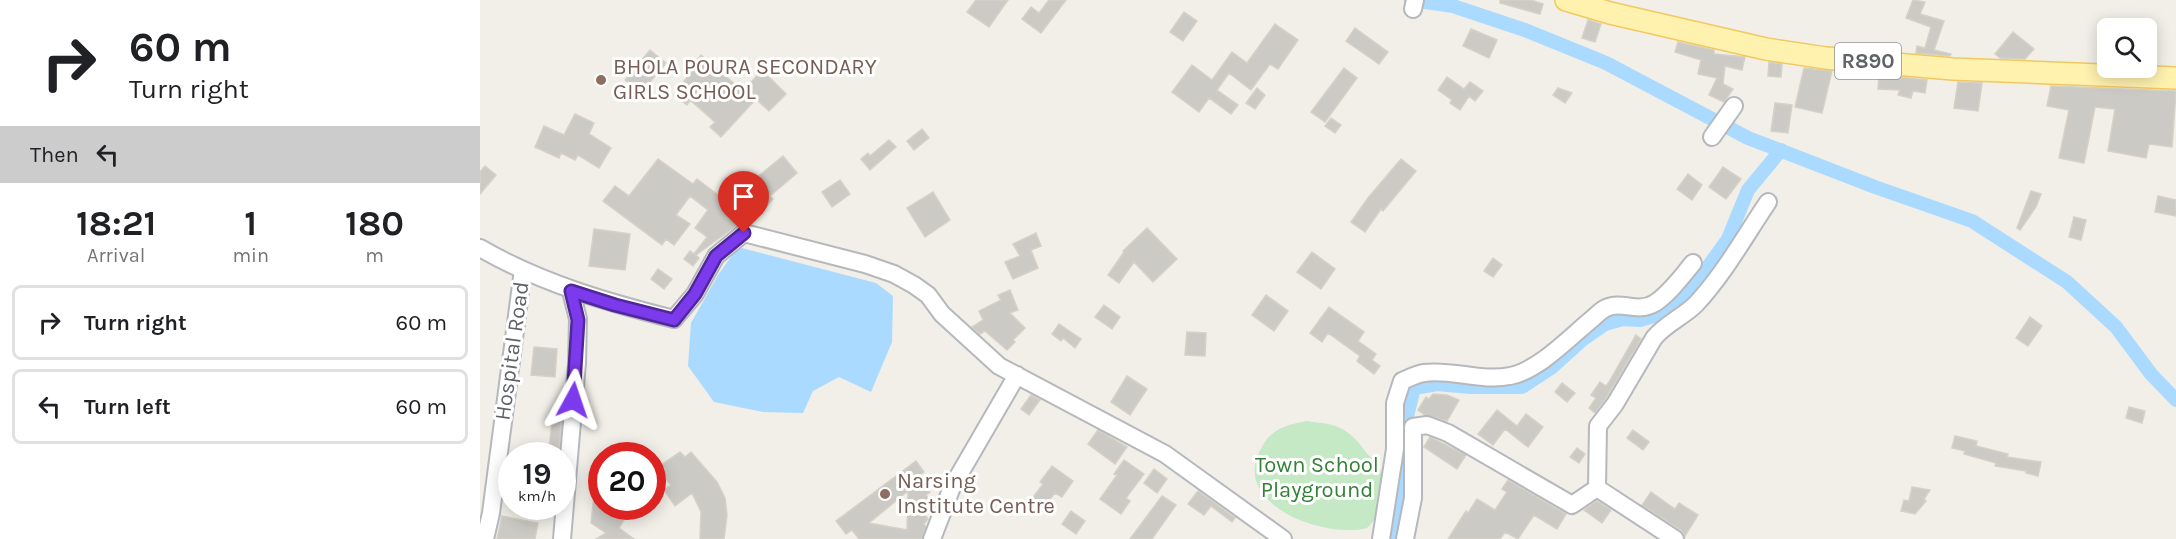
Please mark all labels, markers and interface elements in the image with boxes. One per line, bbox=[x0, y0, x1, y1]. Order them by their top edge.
map controls bbox=[2097, 18, 2157, 78]
button: search bbox=[2097, 18, 2157, 78]
text: 60 m bbox=[129, 22, 232, 72]
icon: right bbox=[30, 24, 108, 102]
road number: R890 bbox=[1835, 43, 1901, 79]
place label: BHOLA POURA SECONDARY GIRLS SCHOOL bbox=[613, 54, 877, 105]
text: Turn right bbox=[129, 73, 249, 105]
marker: BHOLA POURA SECONDARY GIRLS SCHOOL bbox=[594, 73, 608, 87]
icon: left bbox=[91, 138, 124, 171]
text: Then bbox=[30, 142, 79, 168]
pin bbox=[718, 171, 769, 233]
icon: arrive bbox=[727, 180, 760, 213]
text: 18:21 bbox=[76, 202, 156, 244]
text: 1 bbox=[244, 202, 257, 244]
text: 180 bbox=[345, 202, 404, 244]
text: Arrival bbox=[87, 244, 145, 267]
text: min bbox=[232, 244, 269, 267]
text: m bbox=[365, 244, 384, 267]
street label: Hospital Road bbox=[489, 280, 535, 422]
icon: right bbox=[33, 306, 66, 339]
text: Turn right bbox=[84, 310, 187, 336]
text: 60 m bbox=[396, 310, 447, 336]
position arrow bbox=[541, 368, 605, 432]
icon: left bbox=[33, 390, 66, 423]
text: Turn left bbox=[84, 394, 171, 420]
text: 60 m bbox=[396, 394, 447, 420]
speed limit sign: 20 bbox=[588, 442, 666, 520]
park label: Town School Playground bbox=[1255, 452, 1379, 503]
text: 19 bbox=[522, 456, 551, 492]
place label: Narsing Institute Centre bbox=[897, 468, 1055, 519]
text: km/h bbox=[518, 487, 556, 505]
marker: Narsing Institute Centre bbox=[878, 487, 892, 501]

